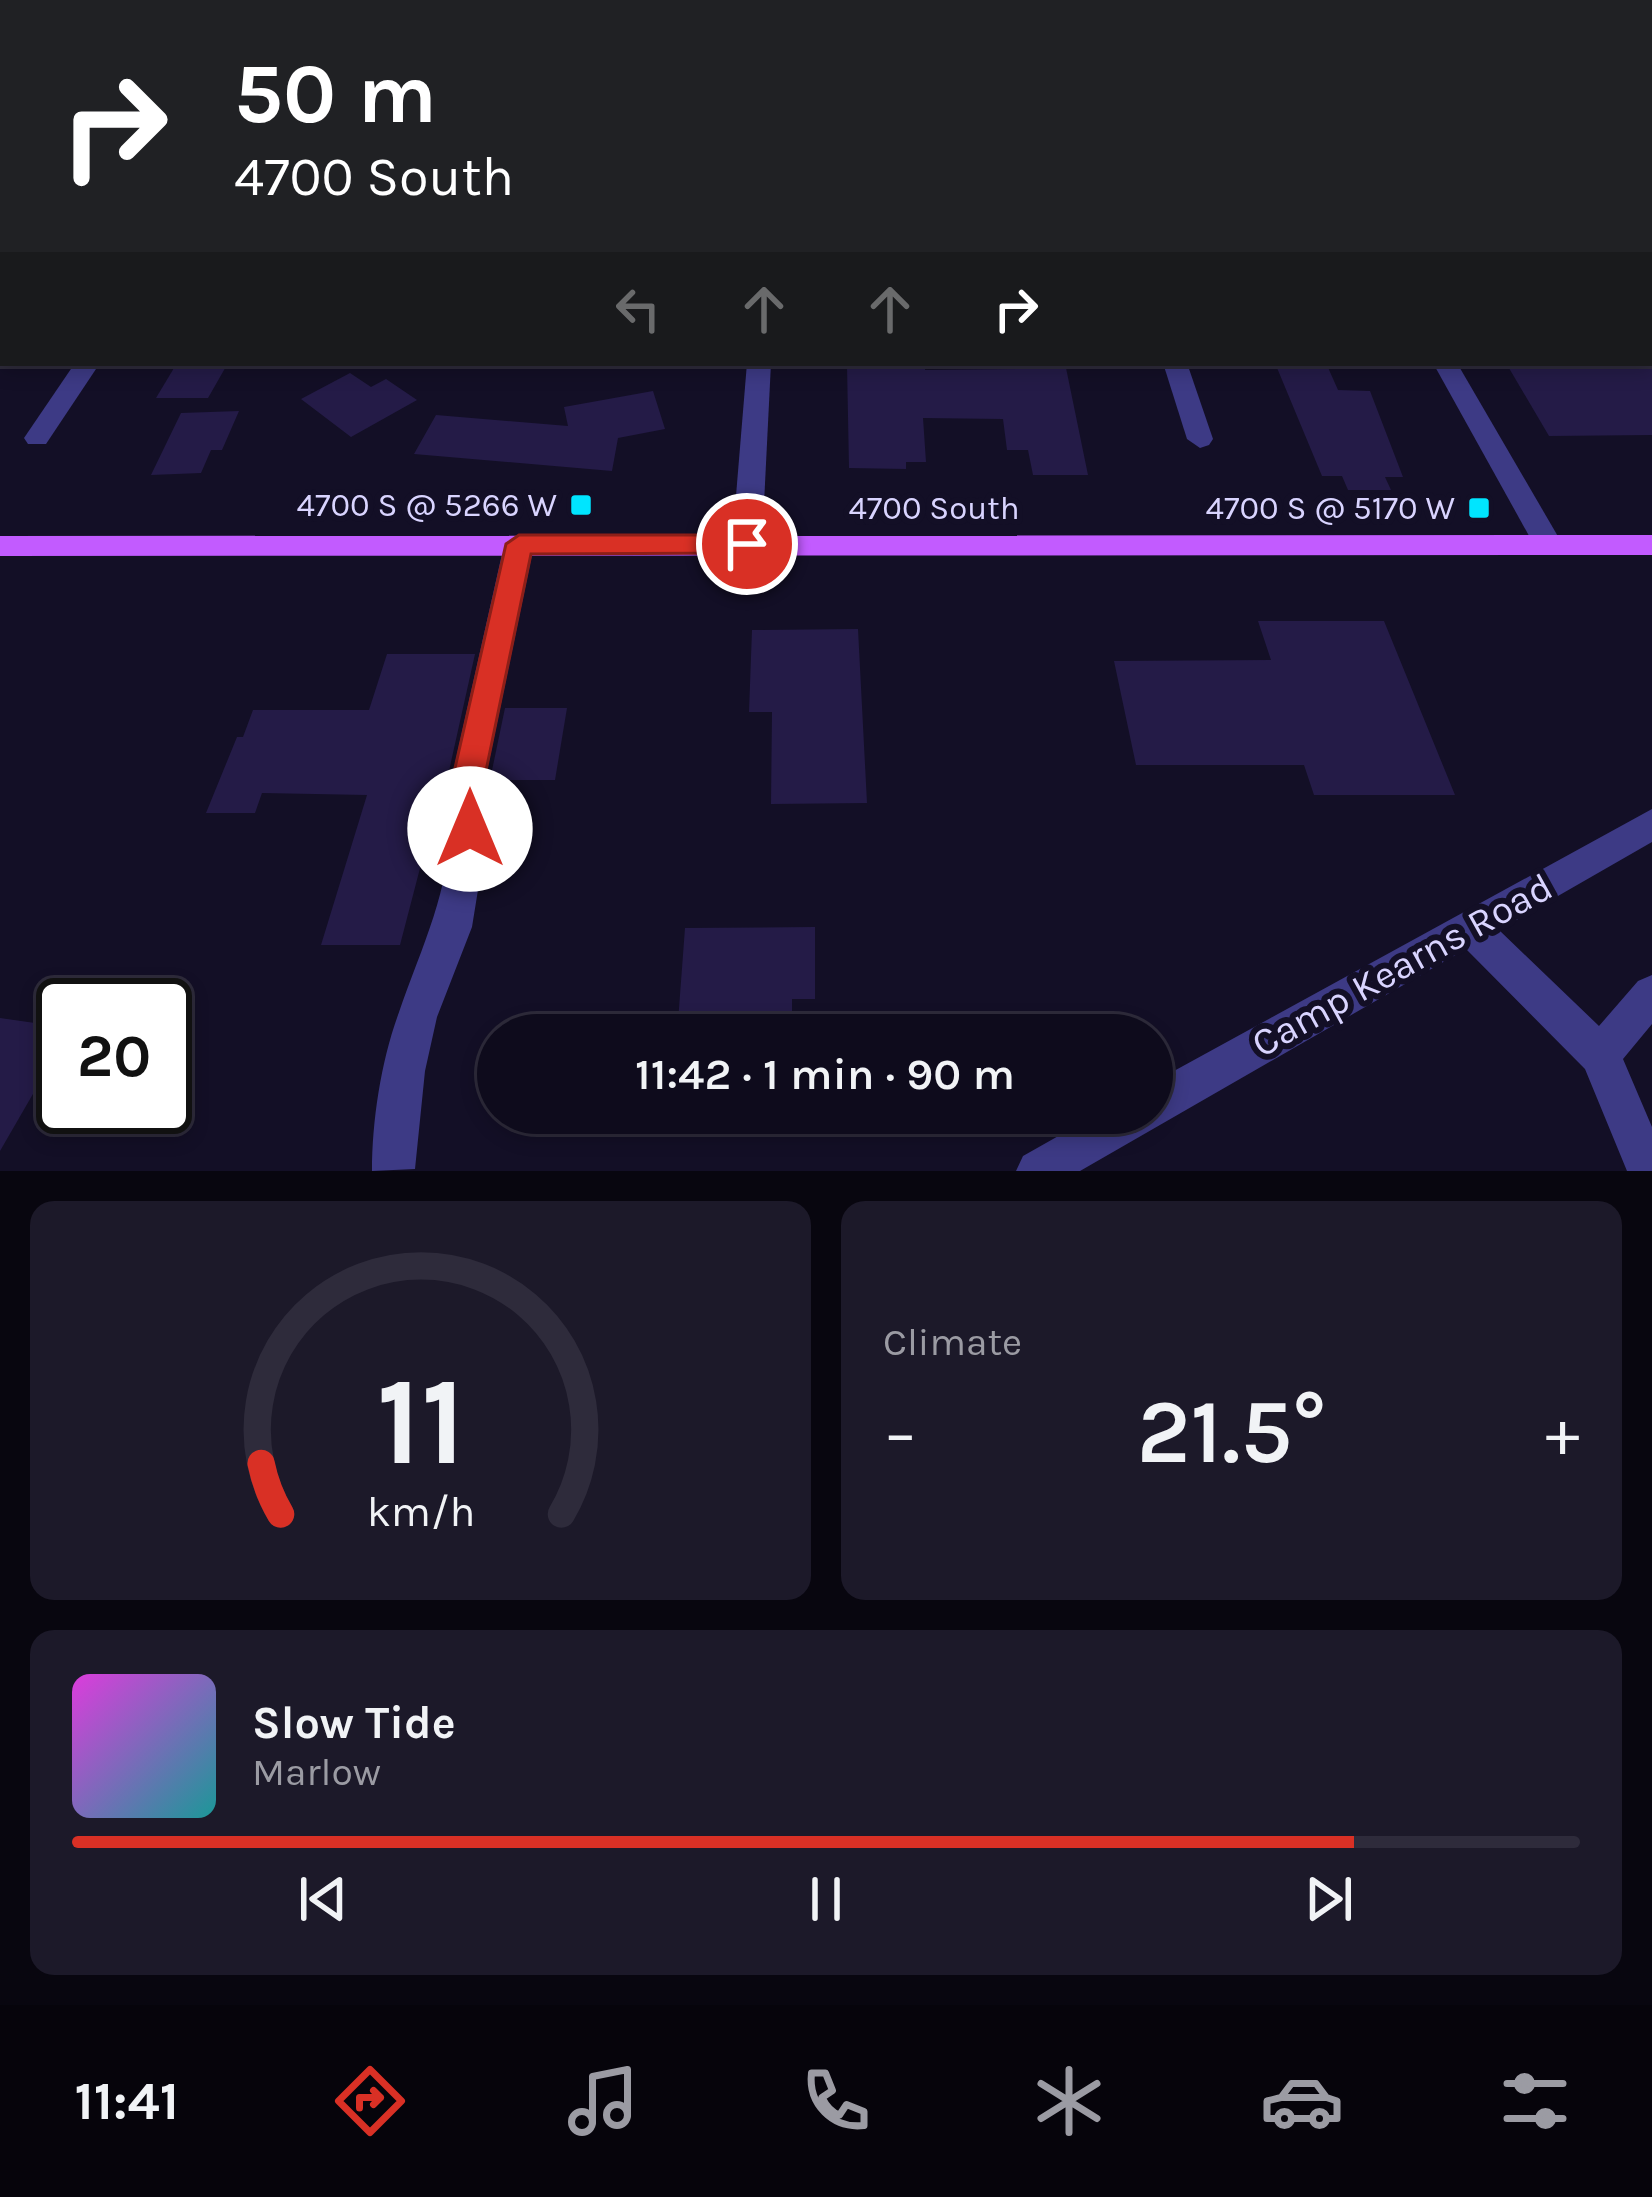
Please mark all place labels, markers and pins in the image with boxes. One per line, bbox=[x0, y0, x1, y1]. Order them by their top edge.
place label: 4700 S @ 5266 W bbox=[297, 486, 557, 524]
place label: 4700 S @ 5170 W bbox=[1206, 489, 1455, 527]
marker: 4700 S @ 5266 W bbox=[568, 492, 594, 518]
pin bbox=[696, 493, 798, 595]
marker: 4700 S @ 5170 W bbox=[1466, 495, 1492, 521]

